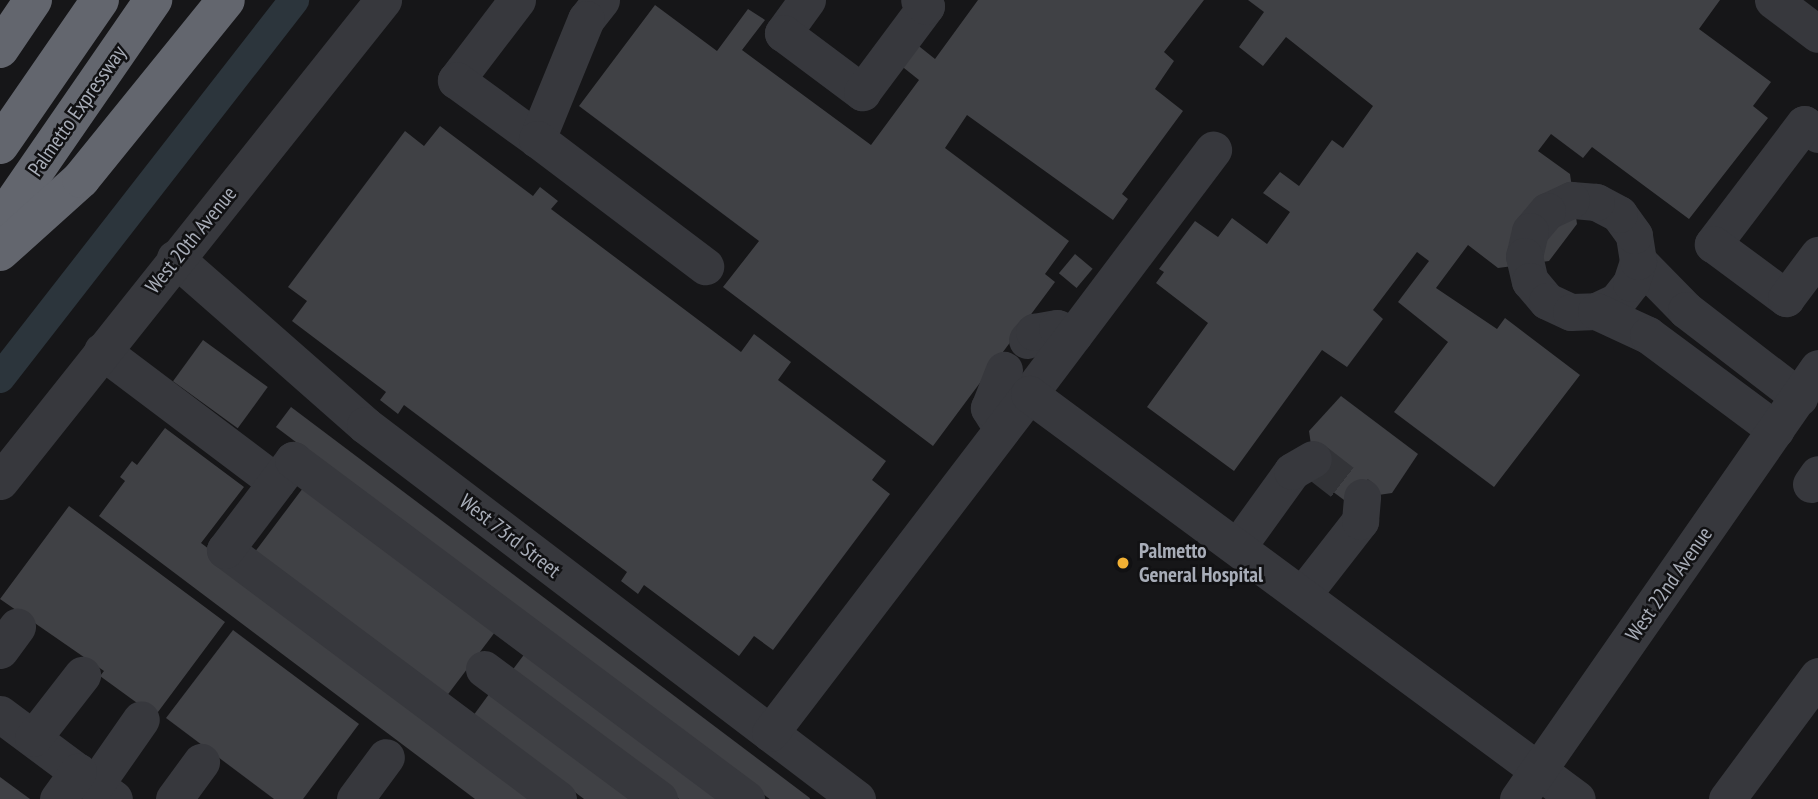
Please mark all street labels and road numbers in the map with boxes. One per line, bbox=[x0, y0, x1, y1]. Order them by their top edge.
street label: Palmetto Expressway bbox=[23, 41, 131, 181]
street label: West 20th Avenue bbox=[140, 181, 242, 299]
street label: West 73rd Street bbox=[455, 489, 565, 583]
street label: West 22nd Avenue bbox=[1620, 522, 1718, 646]

